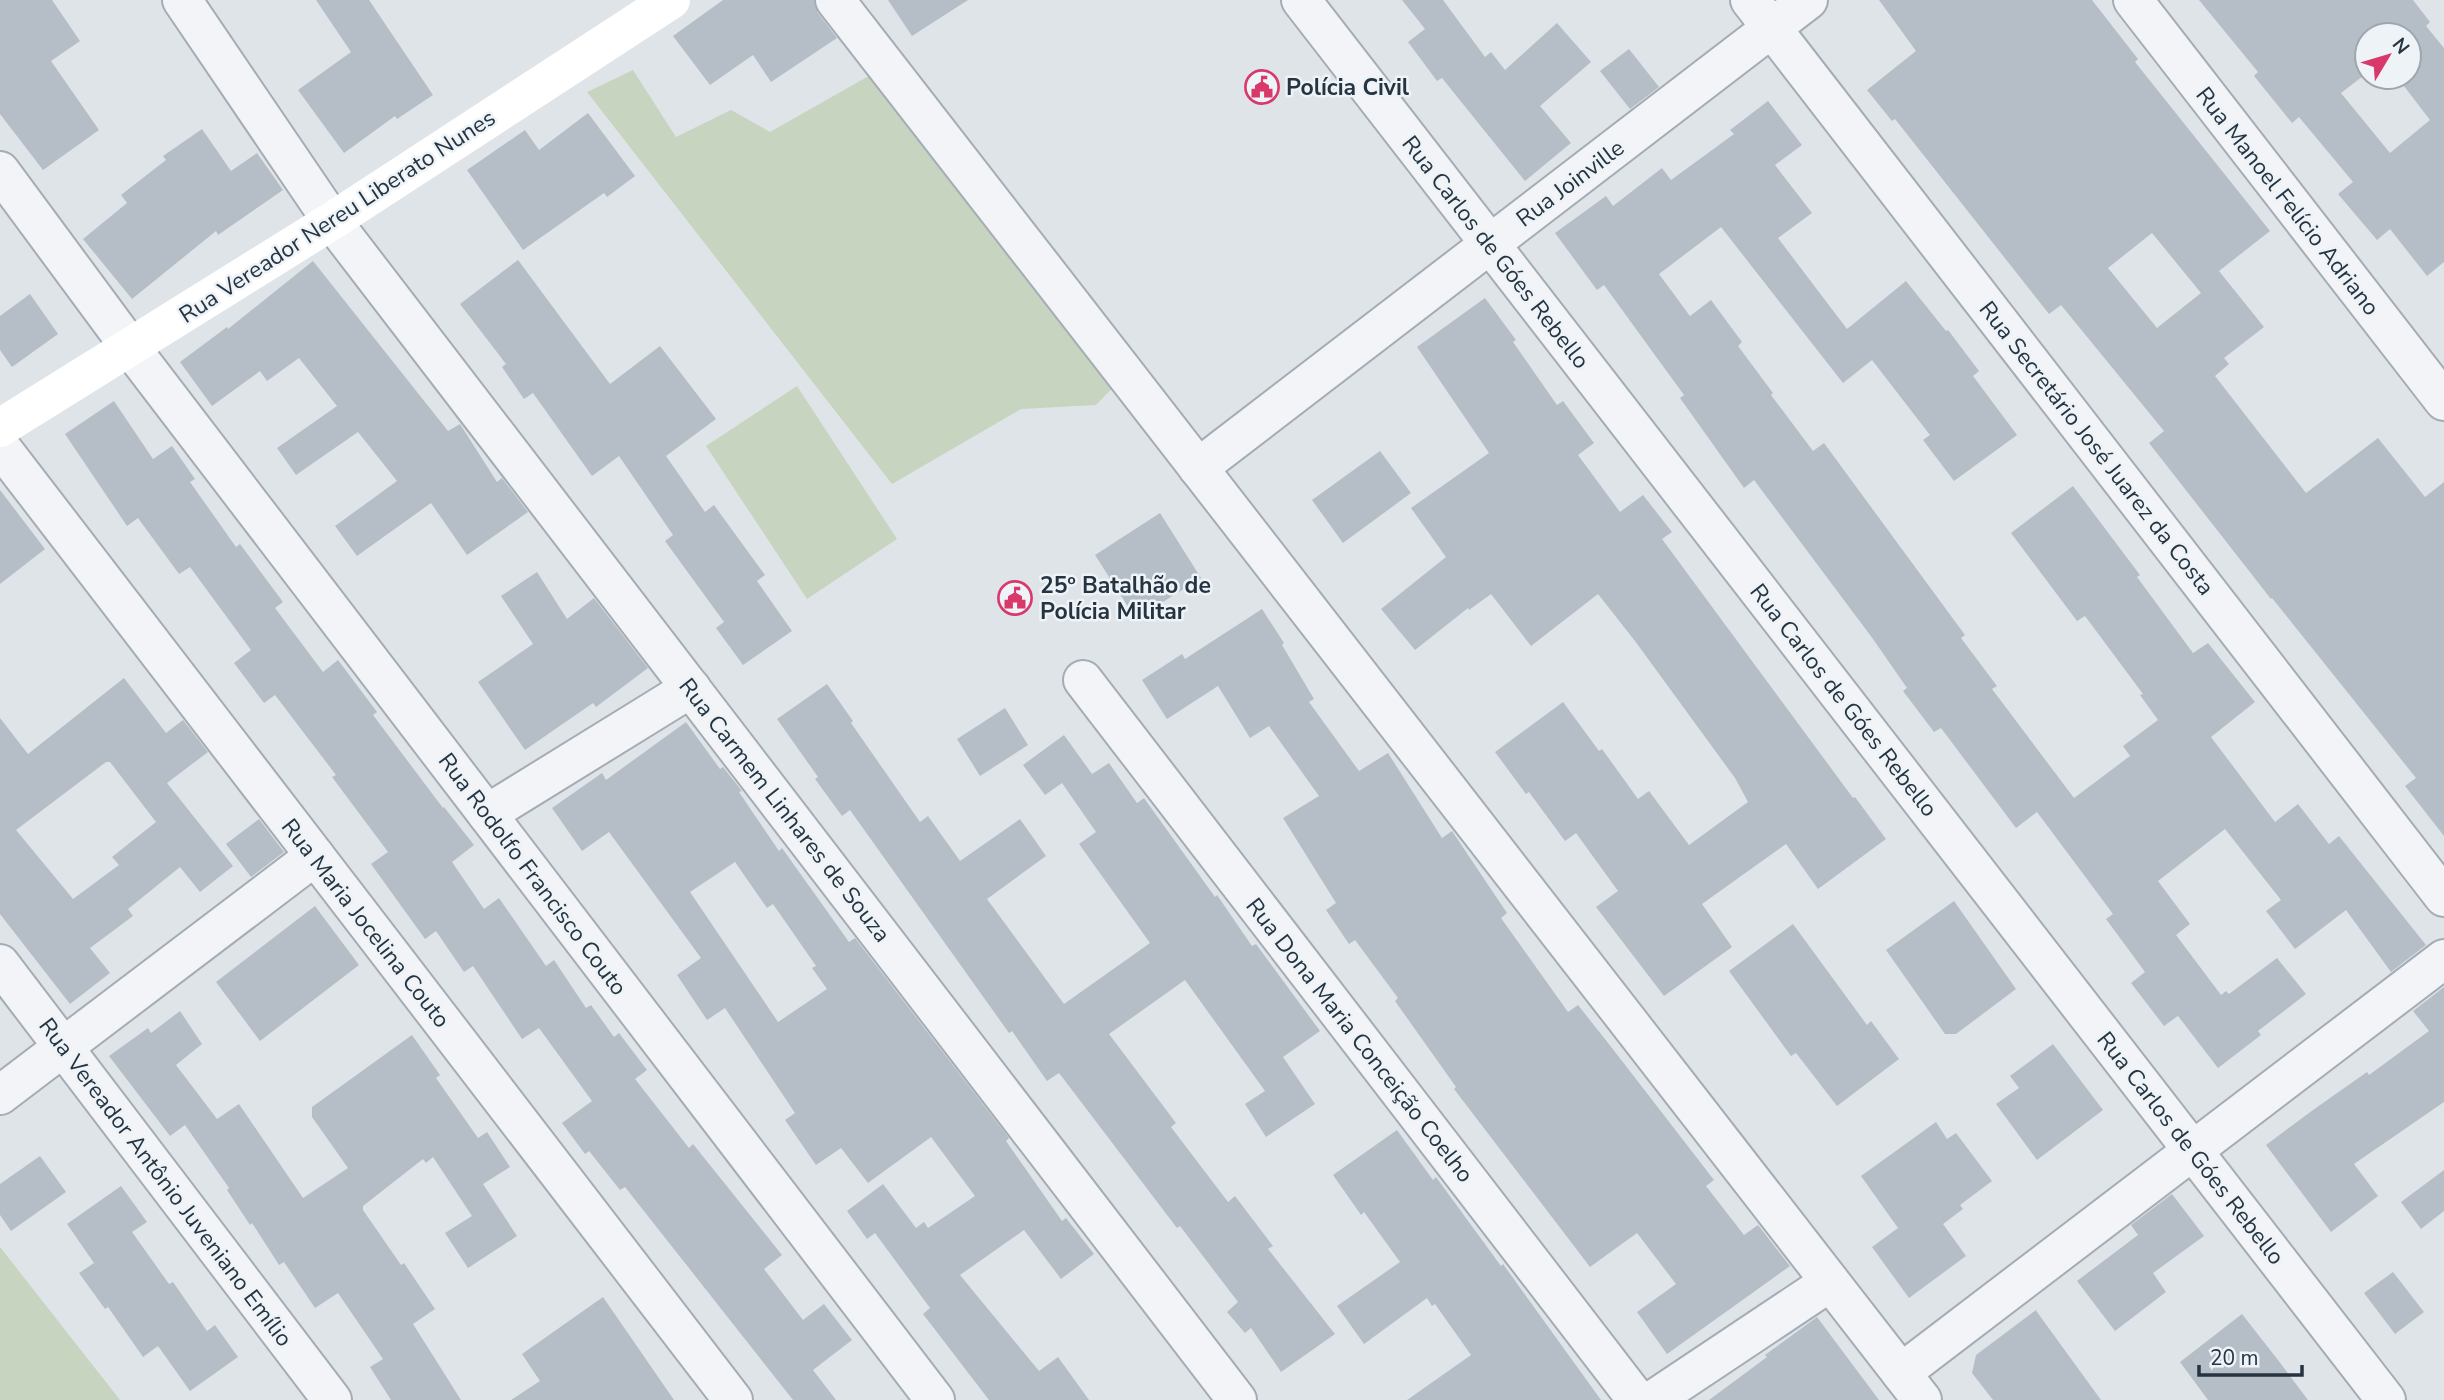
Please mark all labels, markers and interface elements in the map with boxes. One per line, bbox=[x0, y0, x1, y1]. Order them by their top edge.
north arrow bbox=[2353, 21, 2423, 91]
text: N bbox=[2386, 33, 2415, 60]
public building icon: Polícia Civil bbox=[1243, 68, 1281, 106]
place label: Polícia Civil bbox=[1286, 72, 1410, 103]
street label: Rua Manoel Felício Adriano bbox=[2189, 81, 2387, 322]
street label: Rua Vereador Nereu Liberato Nunes bbox=[173, 102, 501, 330]
street label: Rua Carlos de Góes Rebello bbox=[1395, 129, 1596, 375]
street label: Rua Joinville bbox=[1510, 133, 1631, 234]
street label: Rua Secretário José Juarez da Costa bbox=[1972, 295, 2221, 602]
place label: 25º Batalhão de Polícia Militar bbox=[1040, 570, 1211, 627]
street label: Rua Carlos de Góes Rebello bbox=[1743, 577, 1944, 823]
public building icon: 25º Batalhão de Polícia Militar bbox=[996, 579, 1034, 617]
street label: Rua Carmem Linhares de Souza bbox=[672, 672, 897, 949]
street label: Rua Rodolfo Francisco Couto bbox=[431, 747, 634, 1002]
street label: Rua Maria Jocelina Couto bbox=[274, 812, 457, 1034]
street label: Rua Dona Maria Conceição Coelho bbox=[1239, 892, 1481, 1189]
street label: Rua Vereador Antônio Juveniano Emílio bbox=[32, 1012, 300, 1353]
street label: Rua Carlos de Góes Rebello bbox=[2090, 1025, 2291, 1271]
scale bar bbox=[2199, 1334, 2302, 1378]
text: 20 m bbox=[2210, 1344, 2259, 1372]

